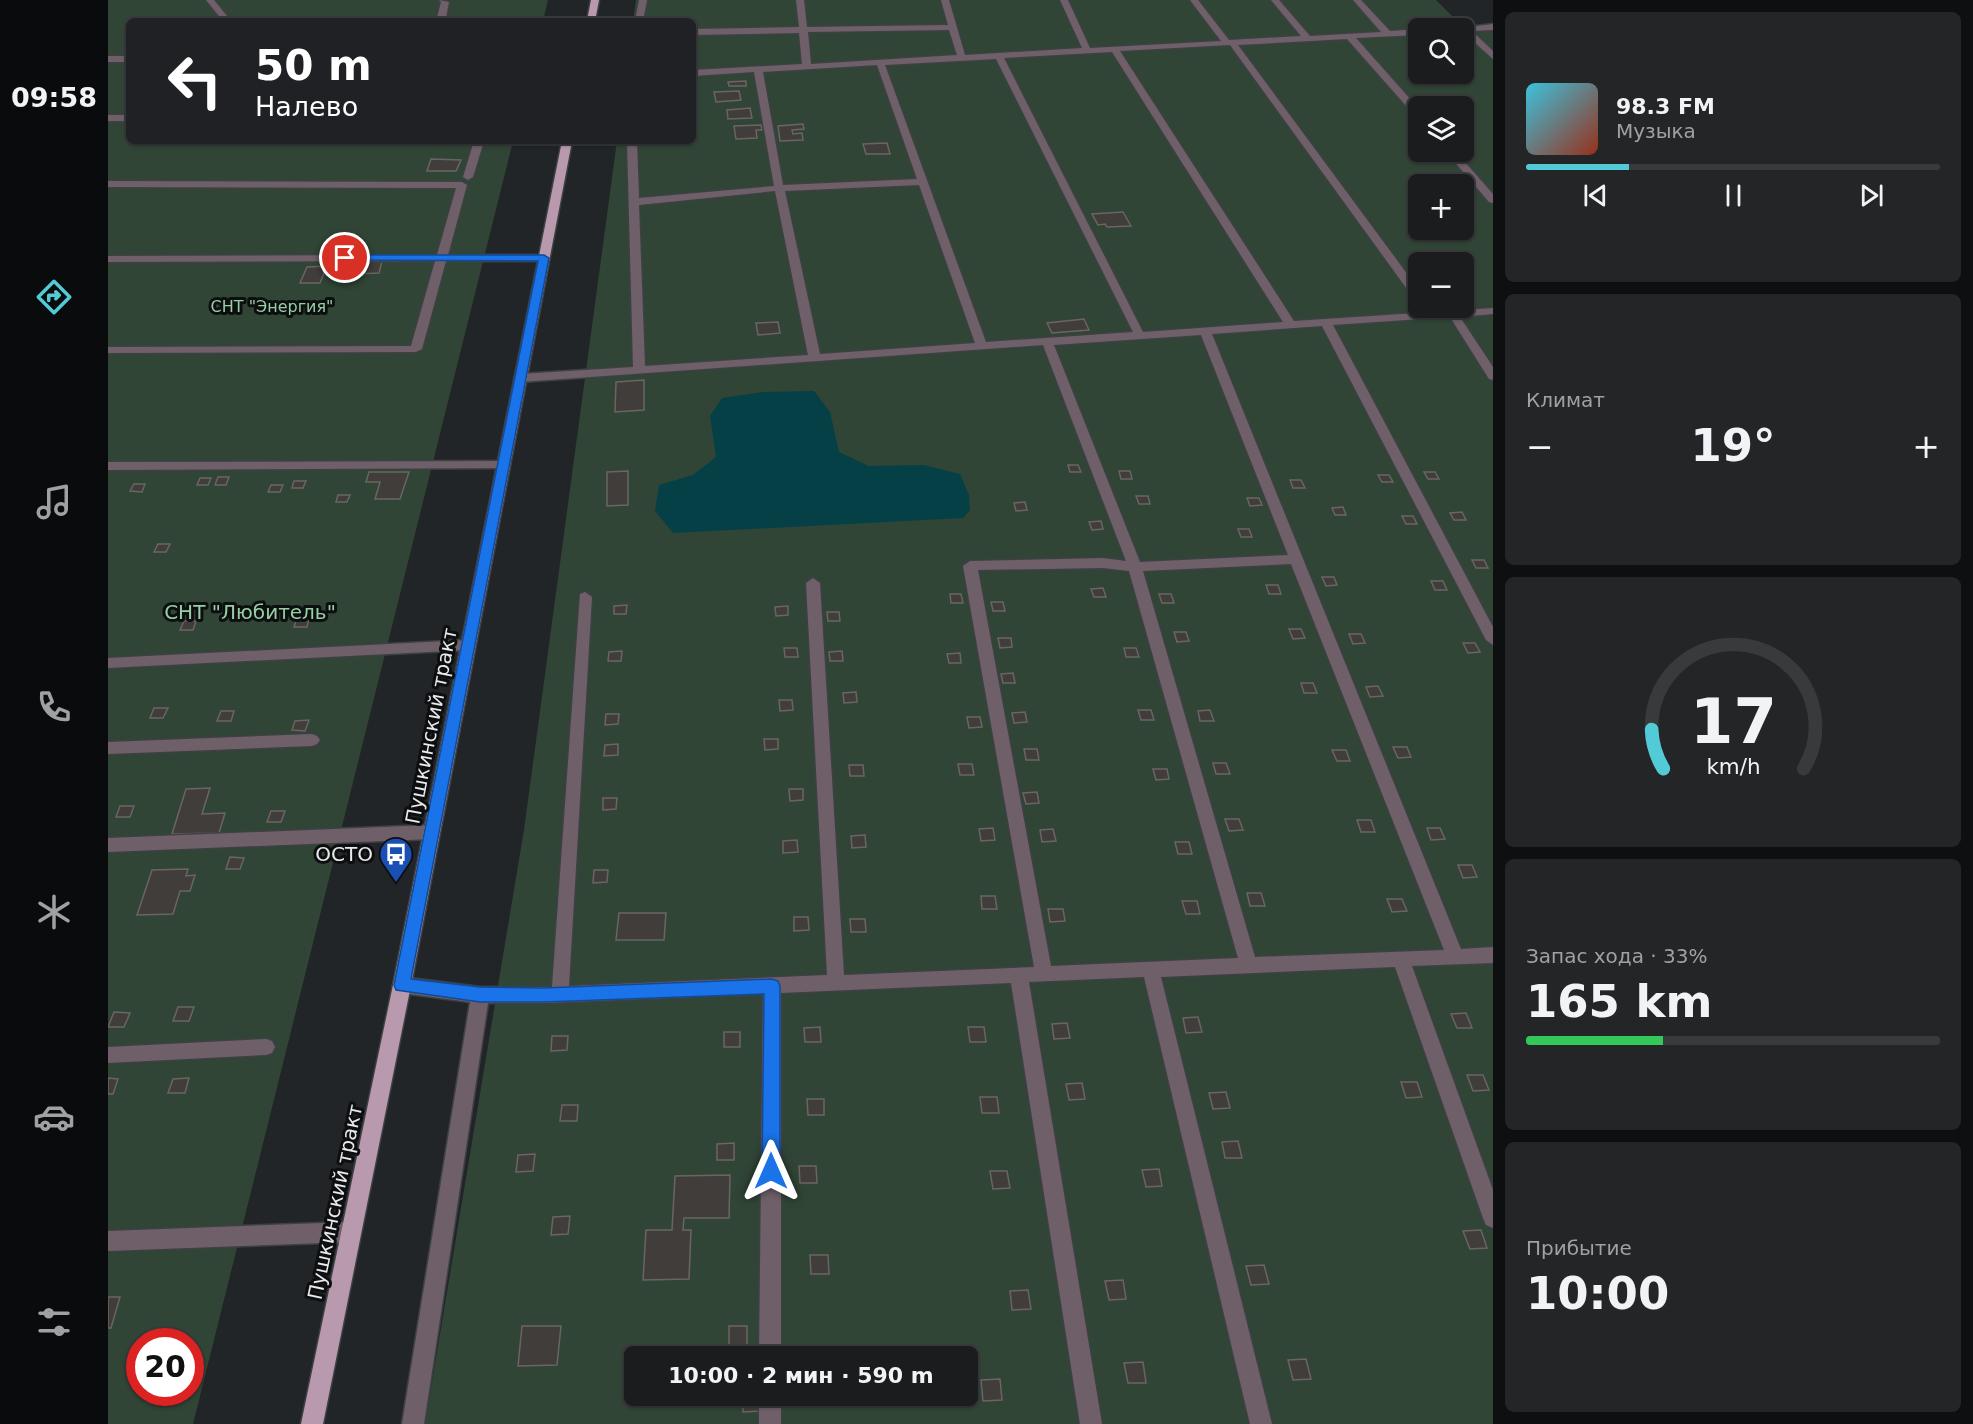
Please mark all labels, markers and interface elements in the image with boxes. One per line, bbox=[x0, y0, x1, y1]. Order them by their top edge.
map controls bbox=[1408, 18, 1474, 318]
button: search bbox=[1408, 18, 1474, 84]
text: 50 m bbox=[255, 41, 372, 90]
icon: left bbox=[156, 42, 234, 120]
text: 09:58 bbox=[11, 82, 97, 113]
text: Налево bbox=[255, 91, 358, 122]
text: 98.3 FM bbox=[1616, 94, 1715, 119]
button: layers bbox=[1408, 96, 1474, 162]
text: Музыка bbox=[1616, 119, 1696, 143]
button: + bbox=[1408, 174, 1474, 240]
icon: previous bbox=[1579, 179, 1612, 212]
icon: pause bbox=[1717, 179, 1750, 212]
icon: next bbox=[1855, 179, 1888, 212]
pin bbox=[319, 232, 370, 283]
icon: arrive bbox=[328, 241, 361, 274]
button: − bbox=[1408, 252, 1474, 318]
icon: directions bbox=[33, 276, 75, 318]
park label: СНТ "Энергия" bbox=[211, 297, 333, 316]
text: Климат bbox=[1526, 388, 1605, 412]
text: 19° bbox=[1690, 419, 1776, 472]
text: − bbox=[1526, 427, 1554, 466]
text: + bbox=[1912, 427, 1940, 466]
icon: music bbox=[33, 481, 75, 523]
park label: СНТ "Любитель" bbox=[164, 600, 336, 624]
street label: Пушкинский тракт bbox=[400, 626, 462, 826]
text: 17 bbox=[1690, 685, 1776, 758]
icon: phone bbox=[33, 686, 75, 728]
text: km/h bbox=[1706, 754, 1760, 779]
bus stop icon: ОСТО bbox=[378, 836, 414, 883]
place label: ОСТО bbox=[315, 842, 373, 866]
icon: climate bbox=[33, 891, 75, 933]
text: Запас хода · 33% bbox=[1526, 944, 1707, 968]
text: 165 km bbox=[1526, 975, 1712, 1028]
icon: car bbox=[33, 1096, 75, 1138]
street label: Пушкинский тракт bbox=[303, 1102, 368, 1302]
position arrow bbox=[739, 1139, 803, 1203]
text: Прибытие bbox=[1526, 1236, 1632, 1260]
text: 10:00 bbox=[1526, 1267, 1669, 1320]
icon: filters bbox=[33, 1301, 75, 1343]
speed limit sign: 20 bbox=[126, 1328, 204, 1406]
text: 10:00 · 2 мин · 590 m bbox=[668, 1363, 934, 1388]

